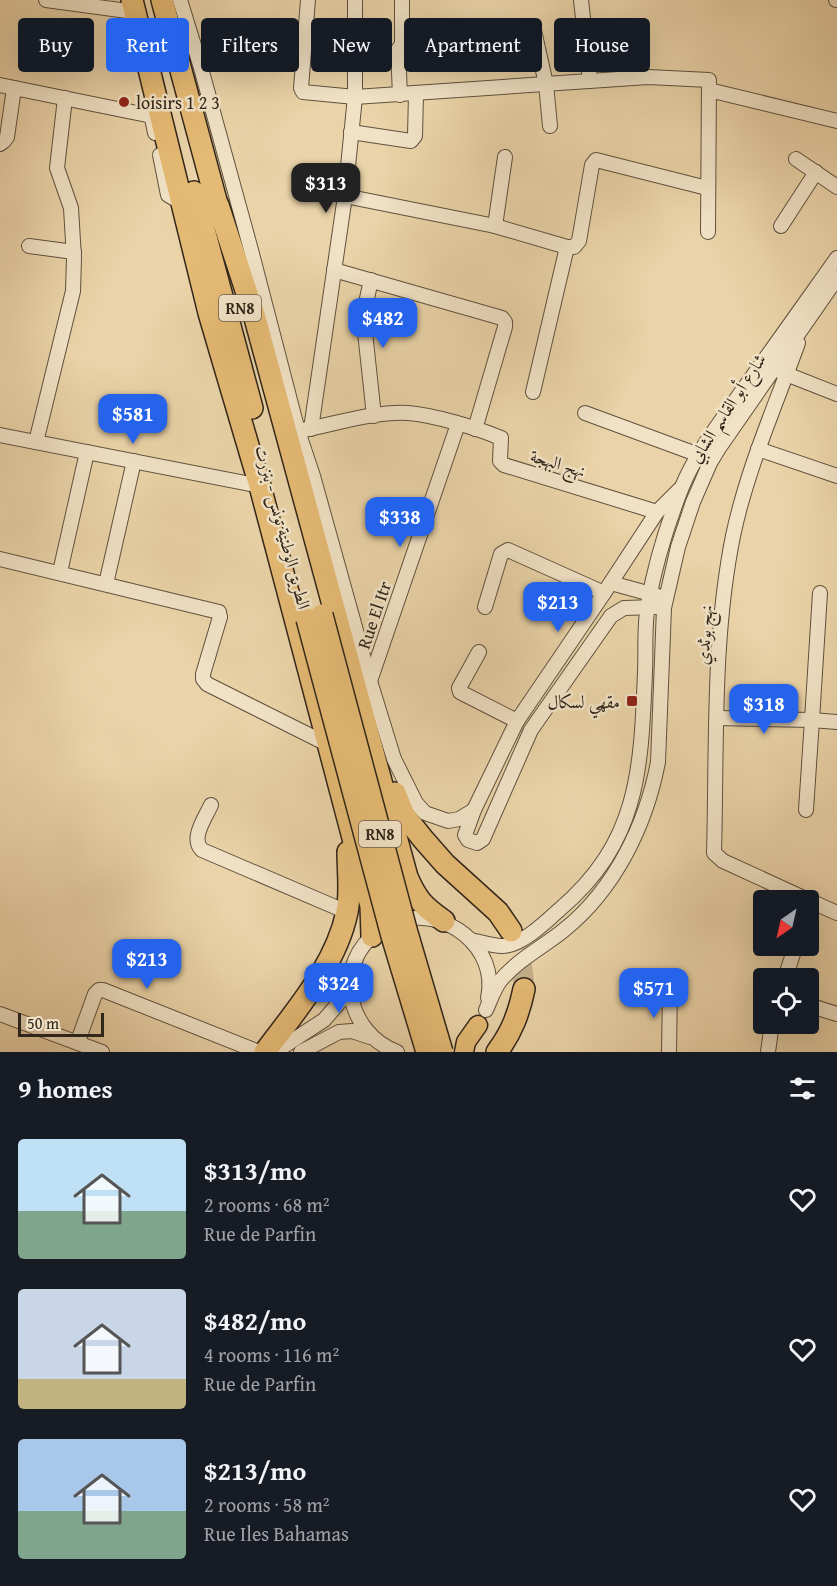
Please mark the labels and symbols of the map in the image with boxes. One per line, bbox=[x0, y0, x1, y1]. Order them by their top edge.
place label: loisirs 1 2 3 bbox=[136, 89, 220, 116]
marker: loisirs 1 2 3 bbox=[117, 95, 131, 109]
pin: $313 bbox=[290, 163, 362, 214]
road number: RN8 bbox=[219, 295, 261, 321]
pin: $482 bbox=[347, 298, 419, 349]
street label: شارع أبو القاسم الشابي bbox=[681, 348, 777, 471]
pin: $581 bbox=[97, 394, 169, 445]
street label: الطريق الوطنية تونس - بنزرت bbox=[248, 442, 318, 612]
street label: نهج البهجة bbox=[526, 442, 589, 487]
pin: $338 bbox=[364, 497, 436, 548]
street label: Rue El Itr bbox=[350, 577, 398, 652]
pin: $213 bbox=[522, 582, 594, 633]
street label: نهج بوثدي bbox=[688, 604, 723, 666]
pin: $318 bbox=[728, 684, 800, 735]
place label: مقهي لسكال bbox=[548, 688, 620, 719]
marker: مقهي لسكال bbox=[625, 694, 639, 708]
road number: RN8 bbox=[359, 821, 401, 847]
north arrow bbox=[753, 890, 819, 956]
pin: $213 bbox=[111, 939, 183, 990]
pin: $324 bbox=[303, 963, 375, 1014]
pin: $571 bbox=[618, 968, 690, 1019]
scale bar bbox=[18, 1010, 104, 1038]

